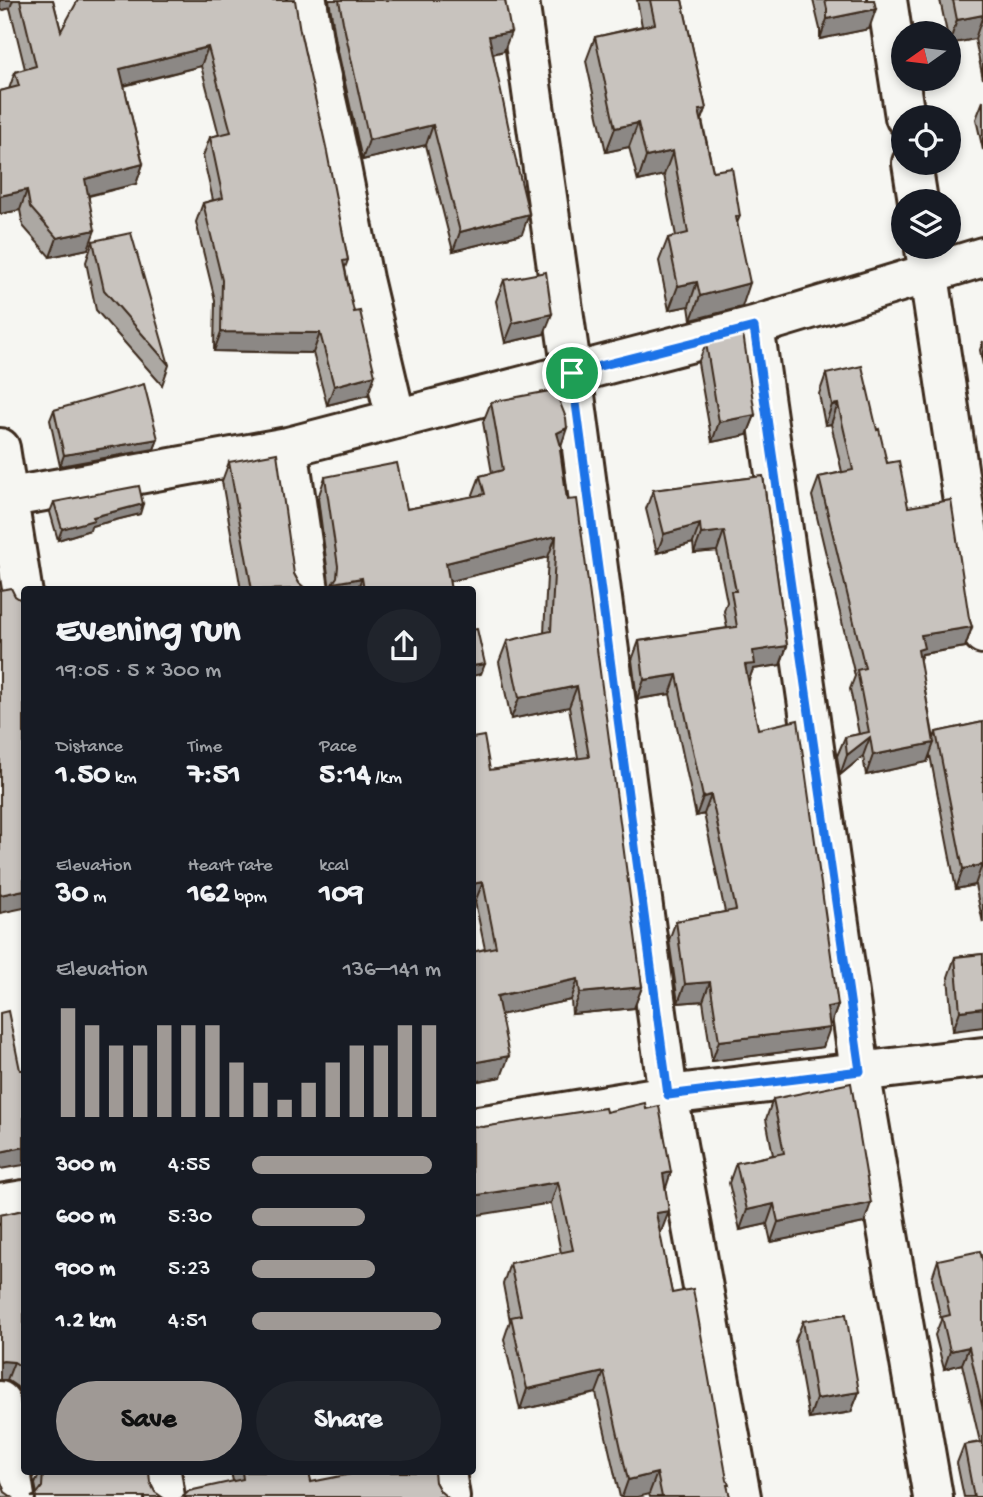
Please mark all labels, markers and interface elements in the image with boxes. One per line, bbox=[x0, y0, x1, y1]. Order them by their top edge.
north arrow bbox=[891, 21, 961, 91]
map controls bbox=[891, 21, 961, 259]
button: locate bbox=[891, 105, 961, 175]
button: layers bbox=[891, 189, 961, 259]
pin bbox=[542, 343, 602, 403]
icon: arrive bbox=[553, 354, 591, 392]
button: share bbox=[367, 609, 441, 683]
text: Evening run bbox=[56, 610, 240, 654]
text: 19:05 · 5 × 300 m bbox=[56, 658, 221, 685]
text: Distance bbox=[56, 736, 123, 759]
text: Time bbox=[188, 736, 222, 759]
text: Pace bbox=[319, 736, 357, 759]
text: 1.50 bbox=[56, 759, 110, 794]
text: 7:51 bbox=[188, 759, 241, 794]
text: 5:14 bbox=[319, 759, 371, 794]
text: km bbox=[110, 767, 137, 790]
text: /km bbox=[371, 767, 402, 790]
text: Elevation bbox=[56, 855, 132, 878]
text: Heart rate bbox=[188, 855, 273, 878]
text: kcal bbox=[319, 855, 349, 878]
text: 30 bbox=[56, 878, 89, 913]
text: 162 bbox=[188, 878, 230, 913]
text: 109 bbox=[319, 878, 364, 913]
text: m bbox=[89, 886, 107, 909]
text: bpm bbox=[230, 886, 267, 909]
text: Elevation bbox=[56, 957, 147, 984]
text: 136–141 m bbox=[343, 957, 441, 984]
text: 300 m bbox=[56, 1152, 116, 1179]
text: 4:55 bbox=[168, 1152, 210, 1179]
text: 600 m bbox=[56, 1204, 116, 1231]
text: 5:30 bbox=[168, 1204, 212, 1231]
text: 900 m bbox=[56, 1256, 115, 1283]
text: 5:23 bbox=[168, 1256, 211, 1283]
text: 1.2 km bbox=[56, 1308, 116, 1335]
text: 4:51 bbox=[168, 1308, 208, 1335]
button: Save bbox=[56, 1381, 242, 1461]
button: Share bbox=[256, 1381, 441, 1461]

